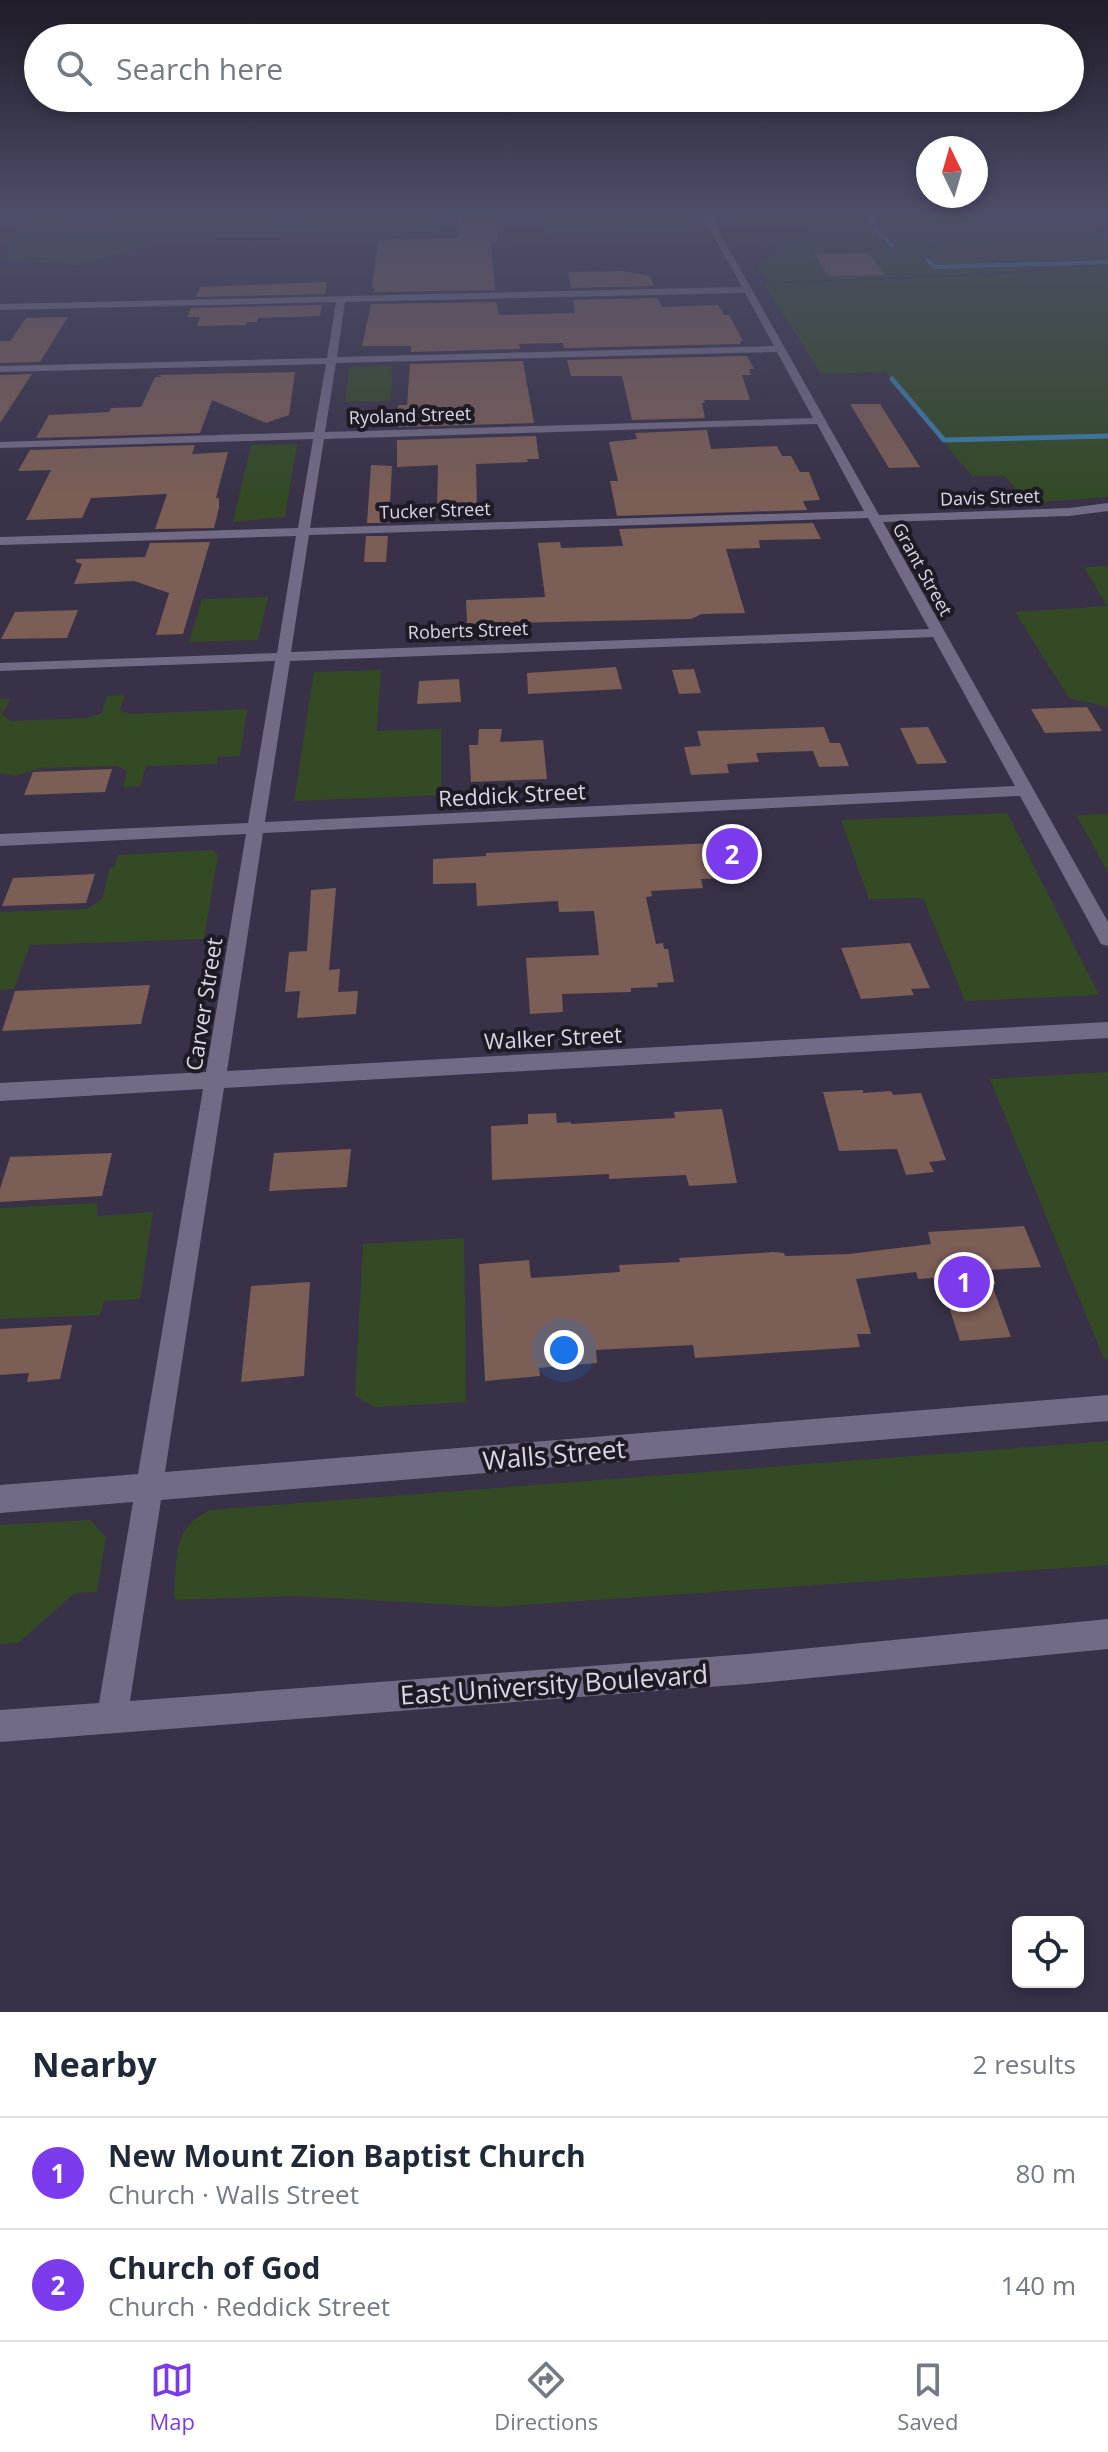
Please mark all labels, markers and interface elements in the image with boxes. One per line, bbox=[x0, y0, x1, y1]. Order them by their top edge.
search box bbox=[24, 24, 1084, 112]
icon: search bbox=[52, 46, 96, 90]
text: Search here bbox=[116, 48, 283, 89]
north arrow bbox=[916, 136, 988, 208]
street label: Ryoland Street bbox=[348, 401, 472, 429]
street label: Davis Street bbox=[940, 483, 1040, 511]
street label: Tucker Street bbox=[379, 496, 491, 524]
street label: Grant Street bbox=[888, 518, 958, 620]
street label: Roberts Street bbox=[407, 616, 529, 644]
street label: Reddick Street bbox=[437, 775, 587, 813]
pin: 2 bbox=[706, 824, 758, 884]
street label: Carver Street bbox=[178, 935, 228, 1073]
street label: Walker Street bbox=[483, 1018, 623, 1056]
pin: 1 bbox=[938, 1252, 990, 1312]
your location bbox=[544, 1330, 584, 1370]
street label: Walls Street bbox=[481, 1430, 627, 1478]
street label: East University Boulevard bbox=[399, 1655, 709, 1713]
map controls bbox=[1012, 1916, 1084, 1988]
button: locate bbox=[1012, 1916, 1084, 1988]
text: Nearby bbox=[32, 2041, 157, 2087]
text: 2 results bbox=[973, 2046, 1076, 2082]
text: New Mount Zion Baptist Church bbox=[108, 2135, 586, 2176]
text: 1 bbox=[51, 2155, 65, 2191]
text: 80 m bbox=[1015, 2155, 1076, 2191]
text: Church · Walls Street bbox=[108, 2176, 359, 2212]
text: Church of God bbox=[108, 2247, 320, 2288]
text: 2 bbox=[51, 2267, 65, 2303]
text: 140 m bbox=[1001, 2267, 1076, 2303]
text: Church · Reddick Street bbox=[108, 2288, 390, 2324]
tab: Map bbox=[150, 2358, 195, 2436]
tab: Directions bbox=[494, 2358, 598, 2436]
tab: Saved bbox=[897, 2358, 958, 2436]

